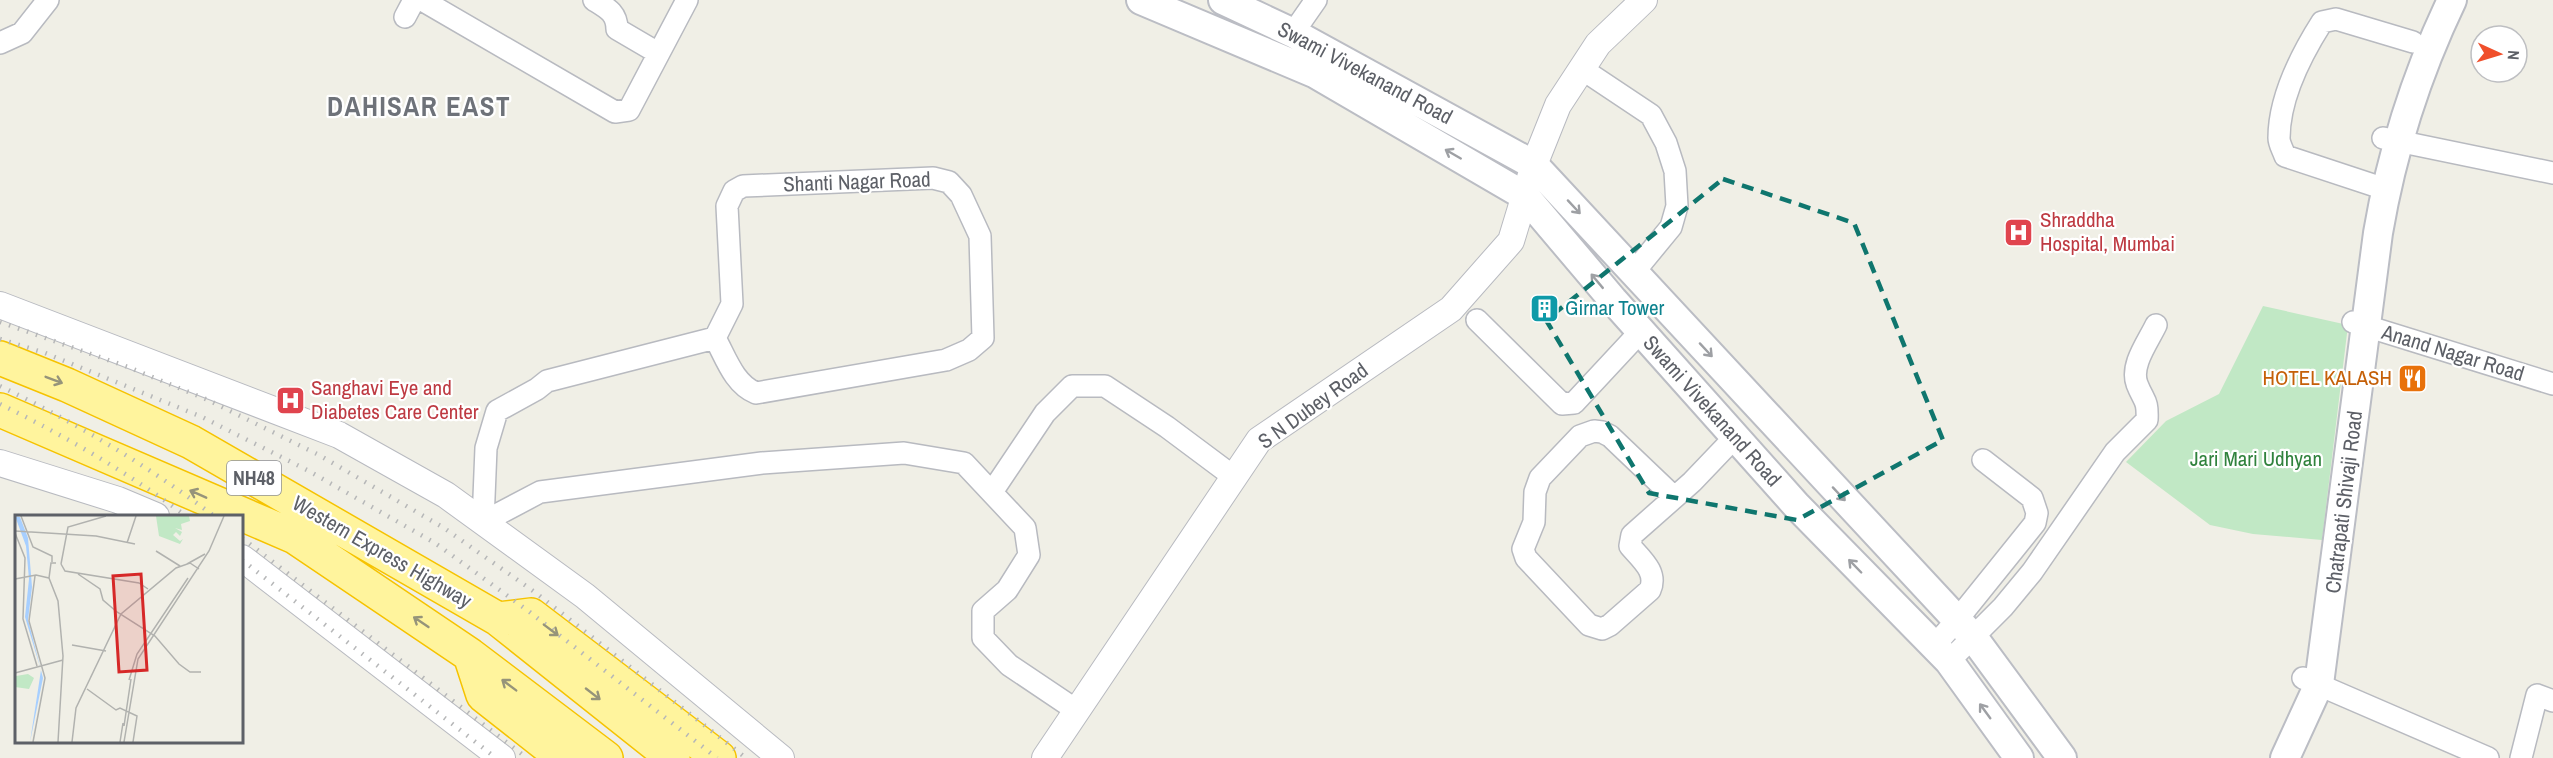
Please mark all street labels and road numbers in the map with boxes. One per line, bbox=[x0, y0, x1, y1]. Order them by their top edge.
street label: Swami Vivekanand Road bbox=[1273, 14, 1458, 131]
street label: Shanti Nagar Road bbox=[783, 164, 931, 199]
street label: Anand Nagar Road bbox=[2377, 317, 2528, 388]
street label: Swami Vivekanand Road bbox=[1637, 329, 1788, 492]
street label: S N Dubey Road bbox=[1252, 356, 1373, 455]
street label: Chatrapati Shivaji Road bbox=[2318, 409, 2369, 595]
road number: NH48 bbox=[227, 461, 281, 495]
street label: Western Express Highway bbox=[287, 488, 478, 615]

